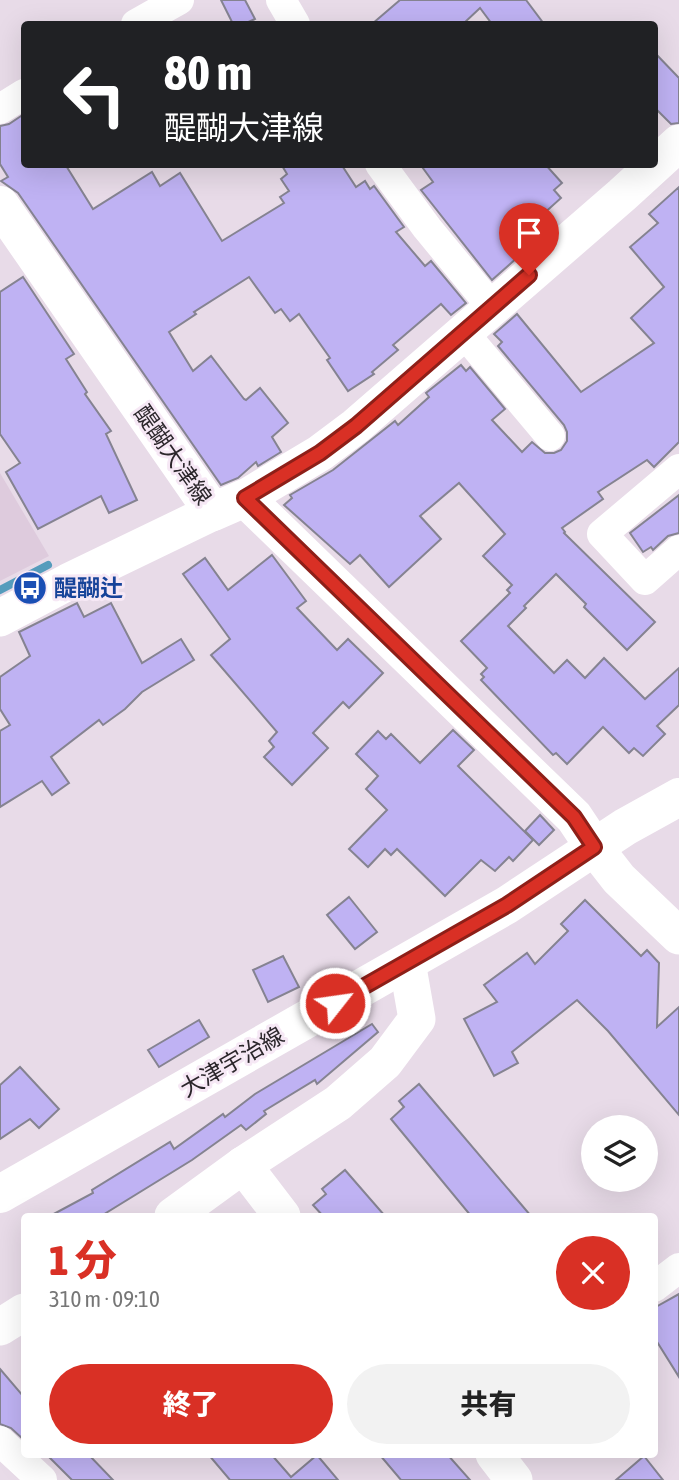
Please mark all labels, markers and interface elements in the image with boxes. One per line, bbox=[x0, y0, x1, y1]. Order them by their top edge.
text: 80 m bbox=[164, 44, 252, 100]
icon: left bbox=[49, 49, 140, 140]
text: 醍醐大津線 bbox=[164, 109, 324, 146]
pin bbox=[499, 203, 559, 275]
icon: arrive bbox=[510, 214, 548, 252]
street label: 醍醐大津線 bbox=[129, 400, 217, 510]
bus stop icon: 醍醐辻 bbox=[11, 569, 49, 607]
place label: 醍醐辻 bbox=[54, 575, 123, 601]
position arrow bbox=[298, 966, 372, 1040]
street label: 大津宇治線 bbox=[176, 1022, 288, 1102]
map controls bbox=[581, 1115, 658, 1192]
button: layers bbox=[581, 1115, 658, 1192]
text: 1 分 bbox=[49, 1236, 117, 1284]
button: close bbox=[556, 1236, 630, 1310]
text: 310 m · 09:10 bbox=[49, 1286, 160, 1312]
button: 終了 bbox=[49, 1364, 333, 1444]
button: 共有 bbox=[347, 1364, 630, 1444]

